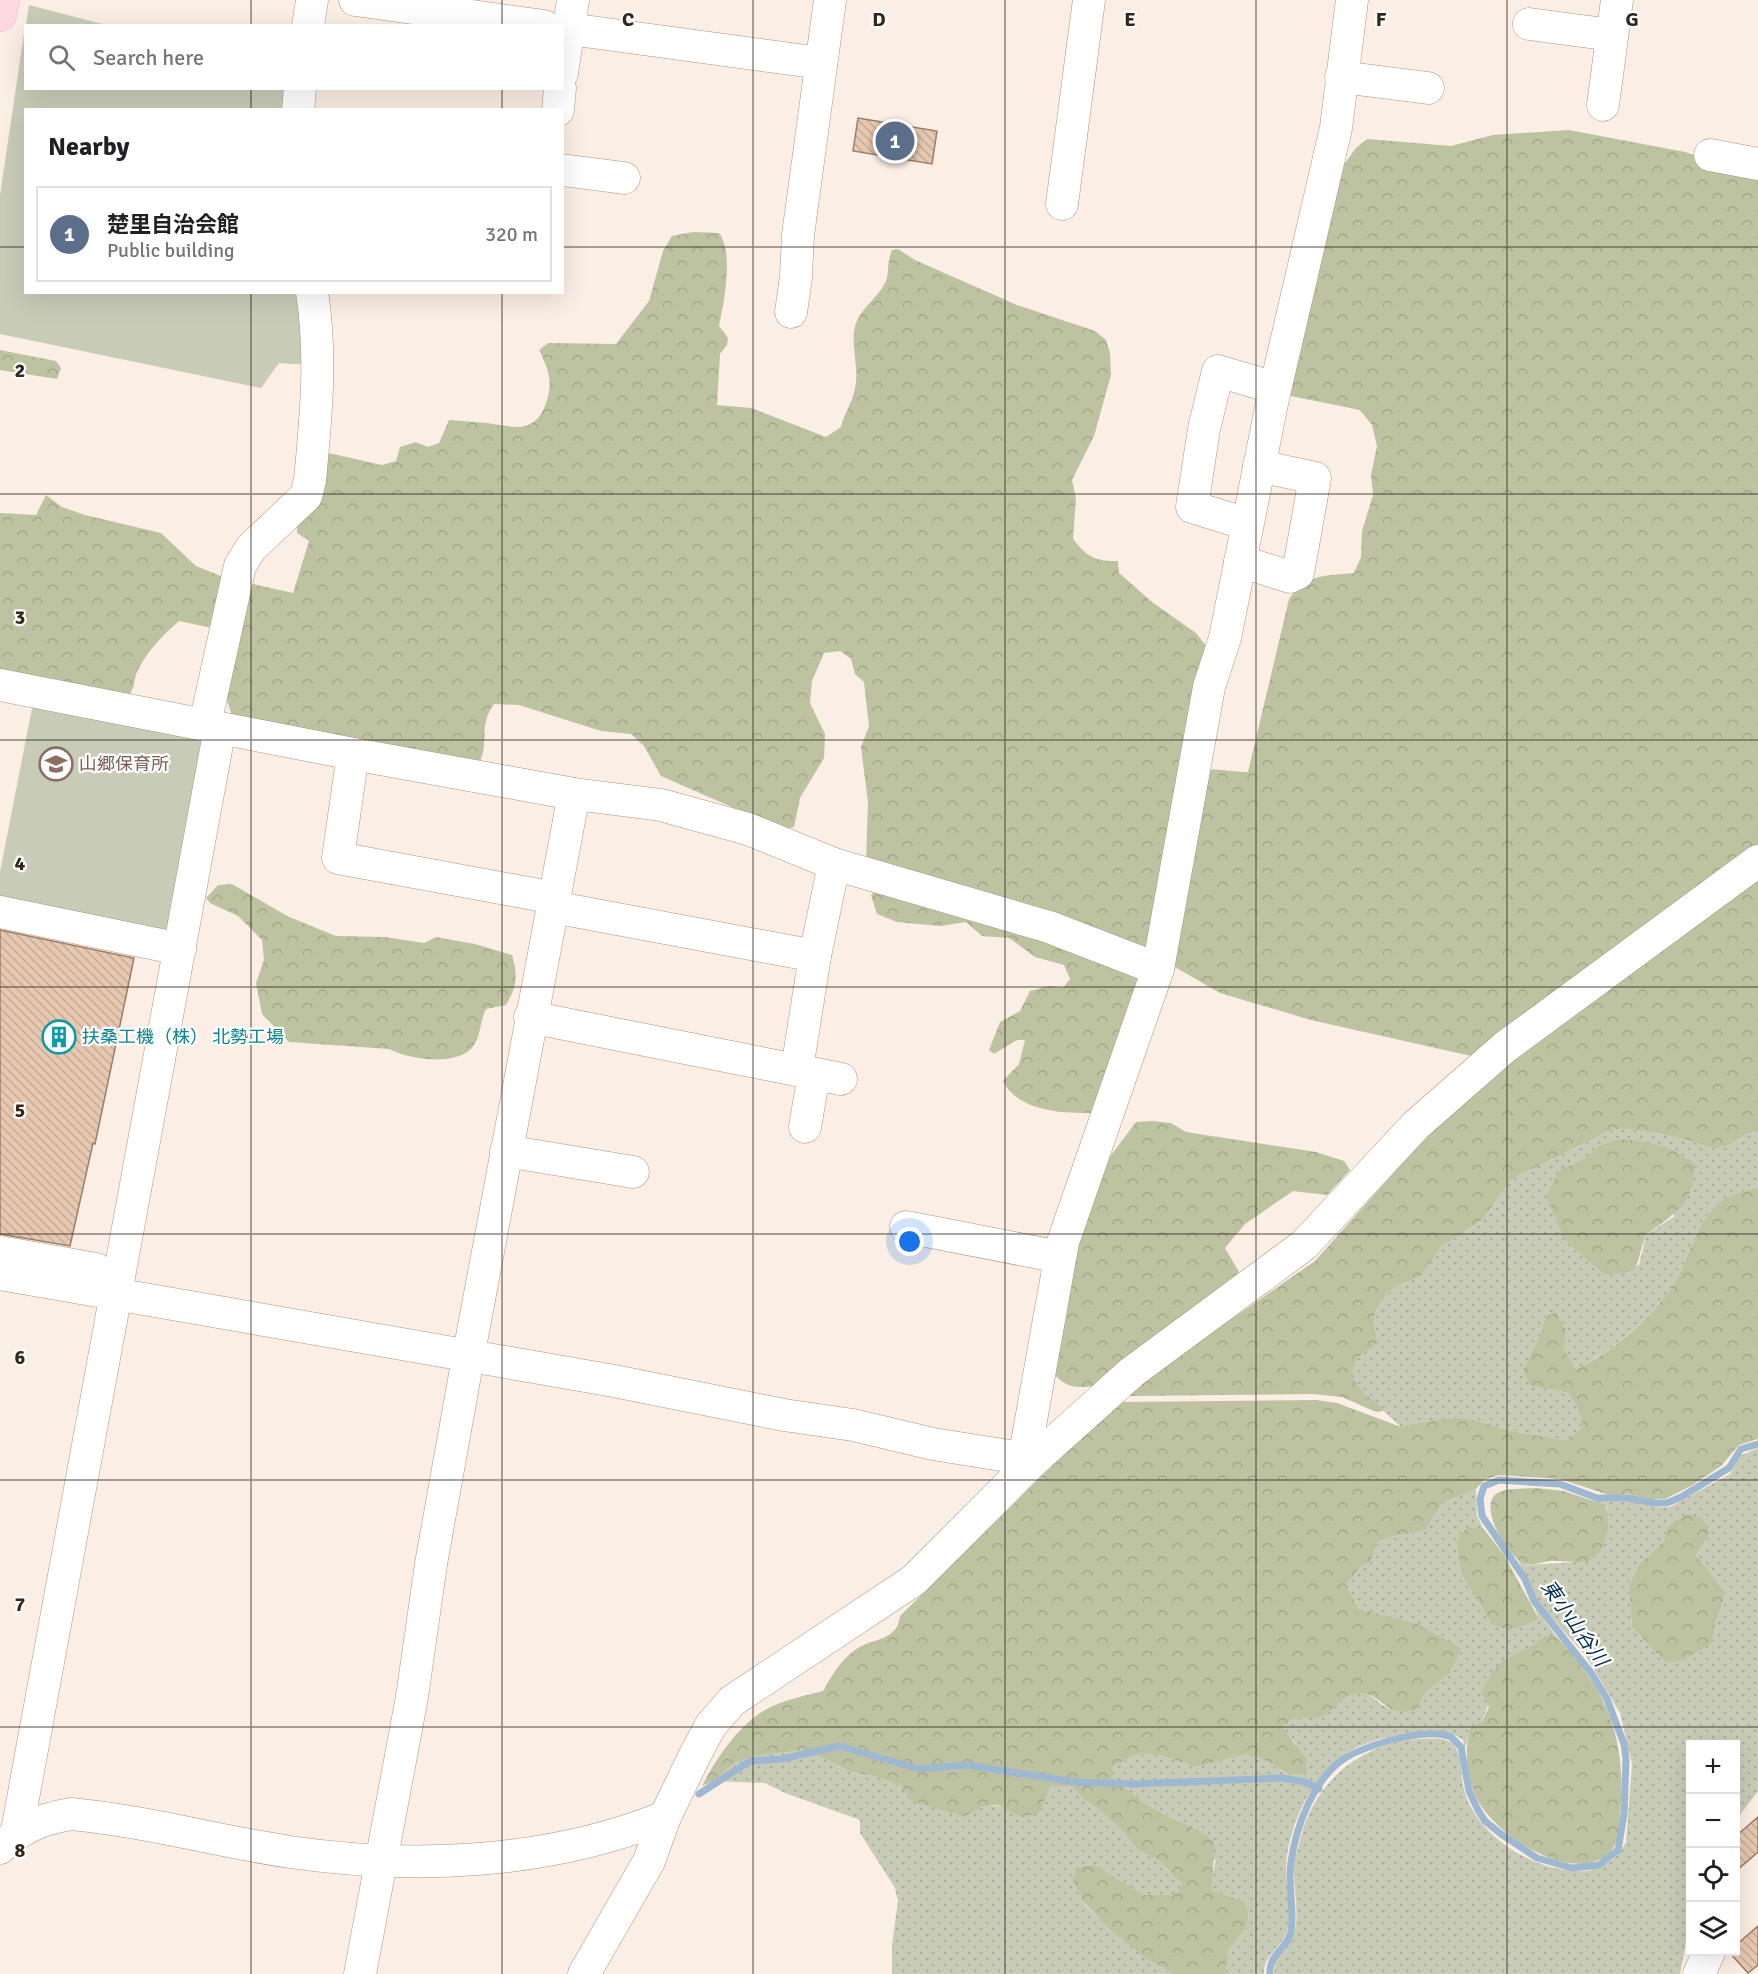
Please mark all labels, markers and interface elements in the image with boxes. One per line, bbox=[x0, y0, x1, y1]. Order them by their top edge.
text: C bbox=[622, 7, 634, 32]
text: D bbox=[872, 7, 886, 32]
text: E bbox=[1124, 7, 1136, 32]
text: F bbox=[1376, 7, 1387, 32]
text: G bbox=[1625, 7, 1639, 32]
search box bbox=[24, 24, 564, 90]
icon: search bbox=[45, 41, 78, 74]
text: Search here bbox=[93, 44, 204, 71]
pin: 1 bbox=[876, 118, 914, 164]
text: Nearby bbox=[48, 131, 129, 163]
text: 楚里自治会館 bbox=[107, 211, 239, 238]
text: 1 bbox=[64, 222, 75, 247]
text: 320 m bbox=[485, 222, 538, 247]
text: Public building bbox=[107, 238, 235, 263]
text: 2 bbox=[15, 358, 25, 383]
text: 3 bbox=[15, 605, 25, 630]
school or university icon: 山郷保育所 bbox=[38, 746, 74, 782]
place label: 山郷保育所 bbox=[79, 753, 169, 775]
text: 4 bbox=[15, 851, 26, 876]
building icon: 扶桑工機（株） 北勢工場 bbox=[41, 1019, 77, 1055]
place label: 扶桑工機（株） 北勢工場 bbox=[82, 1026, 284, 1048]
text: 5 bbox=[15, 1098, 25, 1123]
your location bbox=[895, 1227, 924, 1256]
text: 6 bbox=[15, 1345, 26, 1370]
water label: 東小山谷川 bbox=[1536, 1575, 1615, 1673]
text: 7 bbox=[15, 1592, 26, 1617]
map controls bbox=[1686, 1740, 1740, 1956]
button: + bbox=[1686, 1740, 1740, 1794]
button: − bbox=[1686, 1794, 1740, 1848]
text: 8 bbox=[15, 1838, 26, 1863]
button: locate bbox=[1686, 1848, 1740, 1902]
button: layers bbox=[1686, 1902, 1740, 1956]

